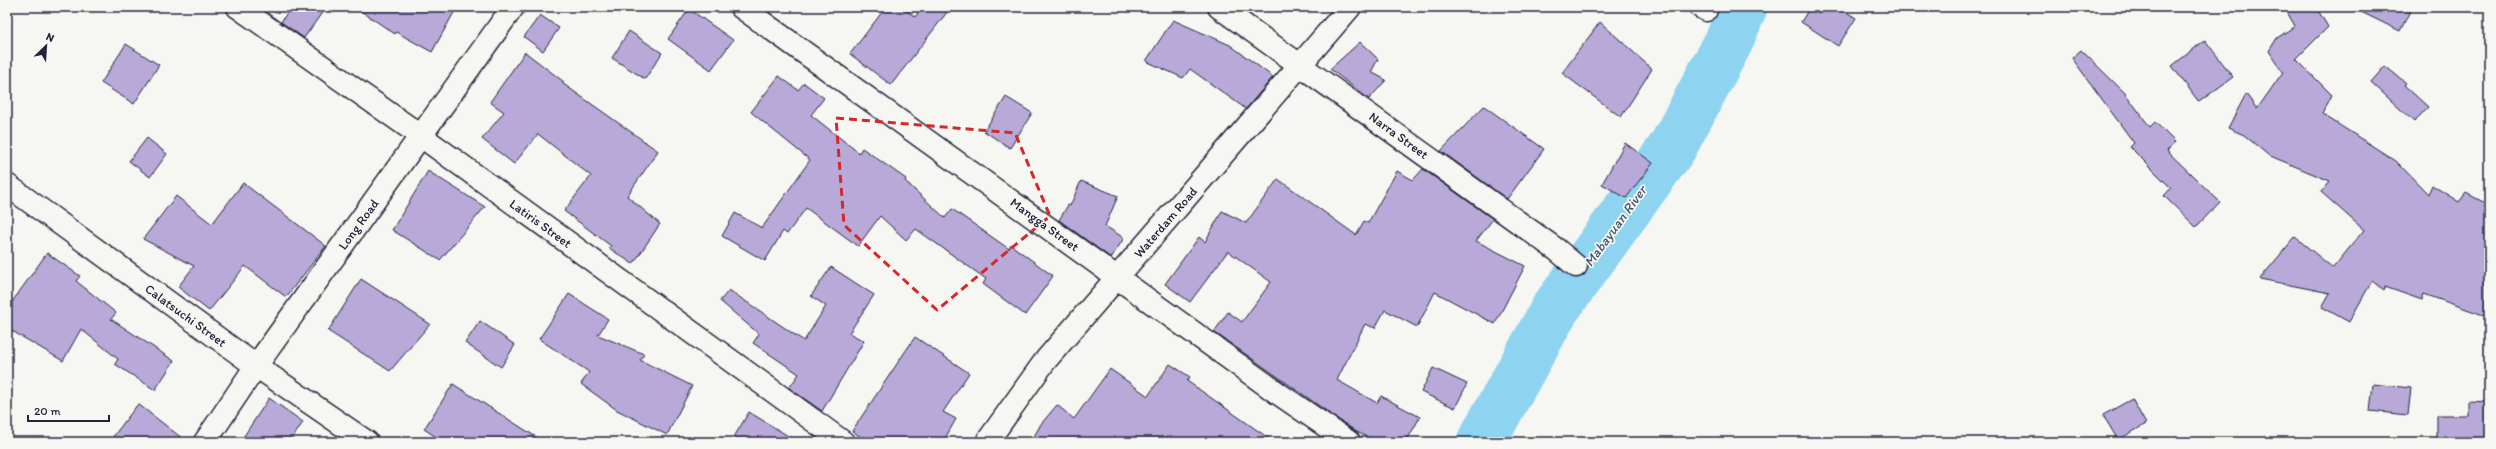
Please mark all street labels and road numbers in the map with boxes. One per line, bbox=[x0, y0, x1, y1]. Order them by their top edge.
street label: Narra Street bbox=[1366, 109, 1431, 162]
street label: Waterdam Road bbox=[1131, 184, 1200, 261]
street label: Mangga Street bbox=[1007, 194, 1082, 254]
street label: Long Road bbox=[335, 196, 382, 252]
street label: Latiris Street bbox=[507, 196, 575, 251]
street label: Calatsuchi Street bbox=[142, 281, 229, 350]

